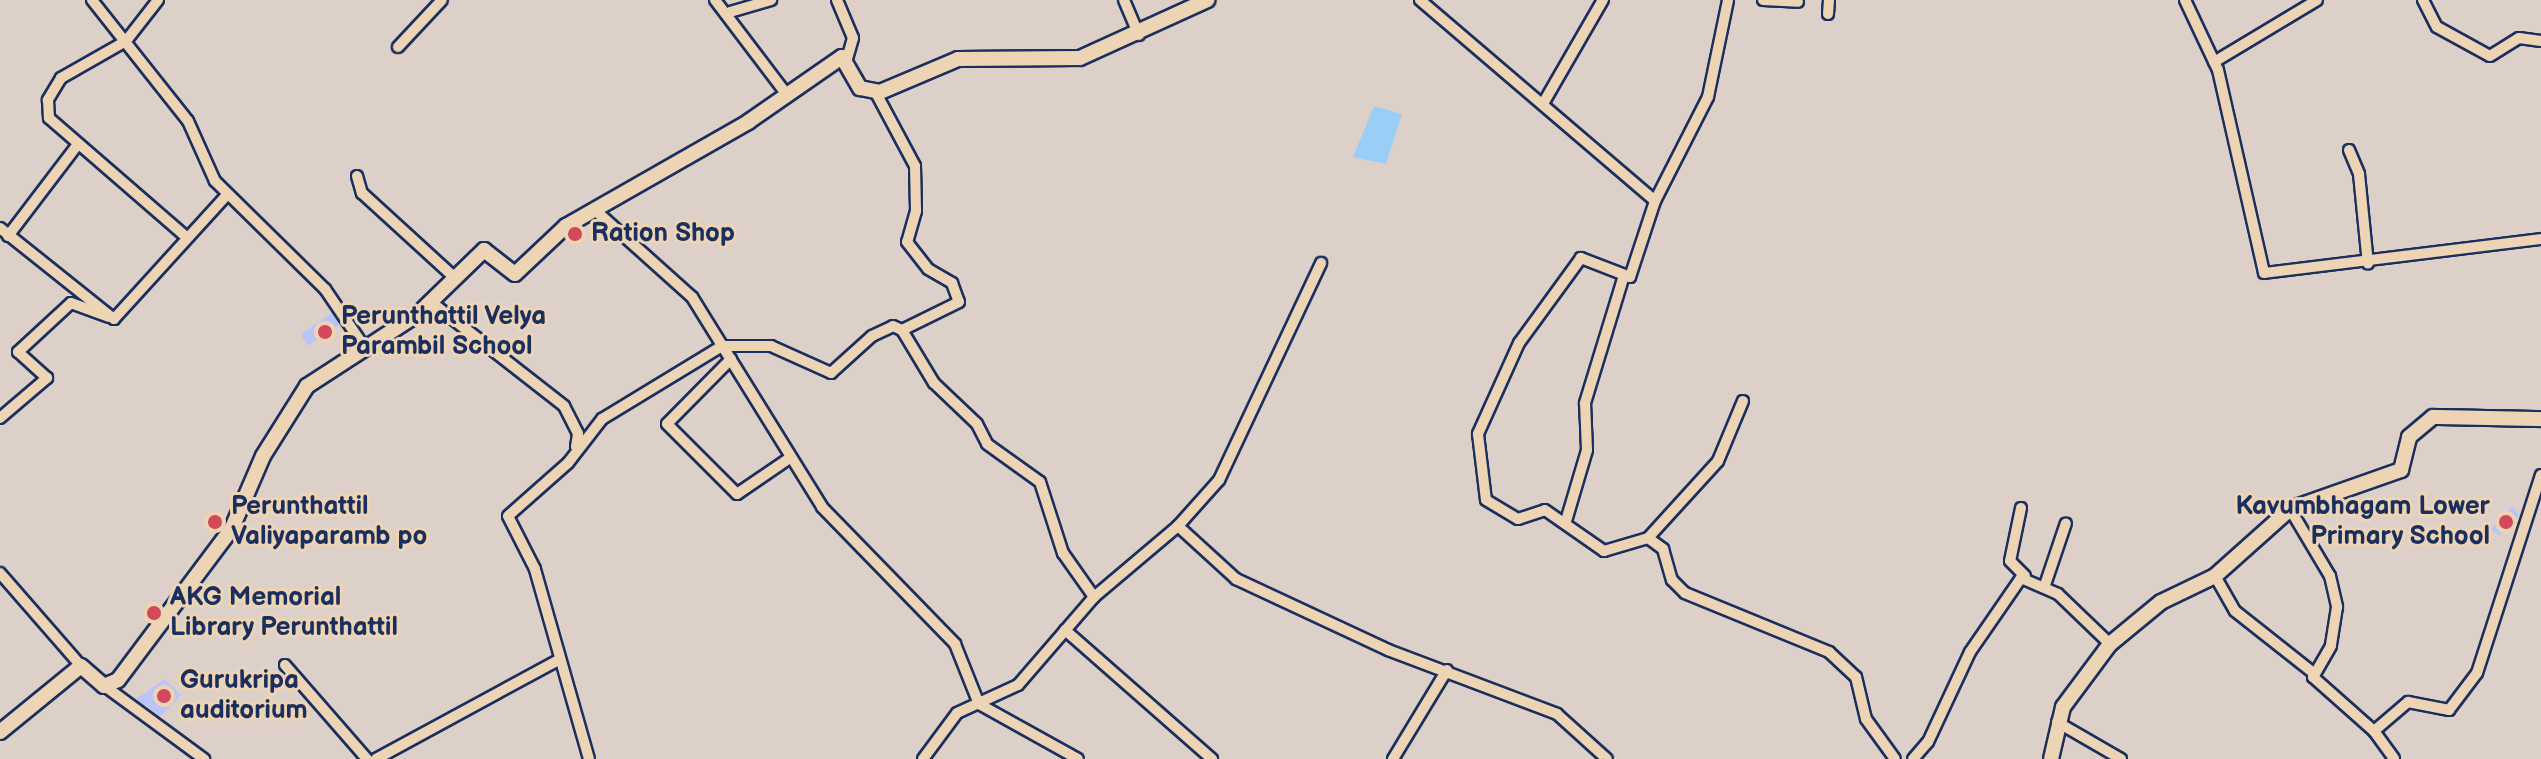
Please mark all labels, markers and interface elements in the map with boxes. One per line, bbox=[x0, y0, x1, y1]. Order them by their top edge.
place label: Ration Shop bbox=[591, 218, 735, 250]
marker: Ration Shop bbox=[566, 225, 584, 243]
place label: Perunthattil Velya Parambil School bbox=[341, 301, 548, 362]
marker: Perunthattil Velya Parambil School bbox=[316, 323, 334, 341]
place label: Perunthattil Valiyaparamb po bbox=[231, 491, 427, 552]
place label: Kavumbhagam Lower Primary School bbox=[2235, 491, 2490, 552]
marker: Perunthattil Valiyaparamb po bbox=[206, 513, 224, 531]
marker: Kavumbhagam Lower Primary School bbox=[2497, 513, 2515, 531]
place label: AKG Memorial Library Perunthattil bbox=[170, 582, 399, 644]
marker: AKG Memorial Library Perunthattil bbox=[145, 604, 163, 622]
place label: Gurukripa auditorium bbox=[180, 665, 308, 726]
marker: Gurukripa auditorium bbox=[155, 687, 173, 705]

